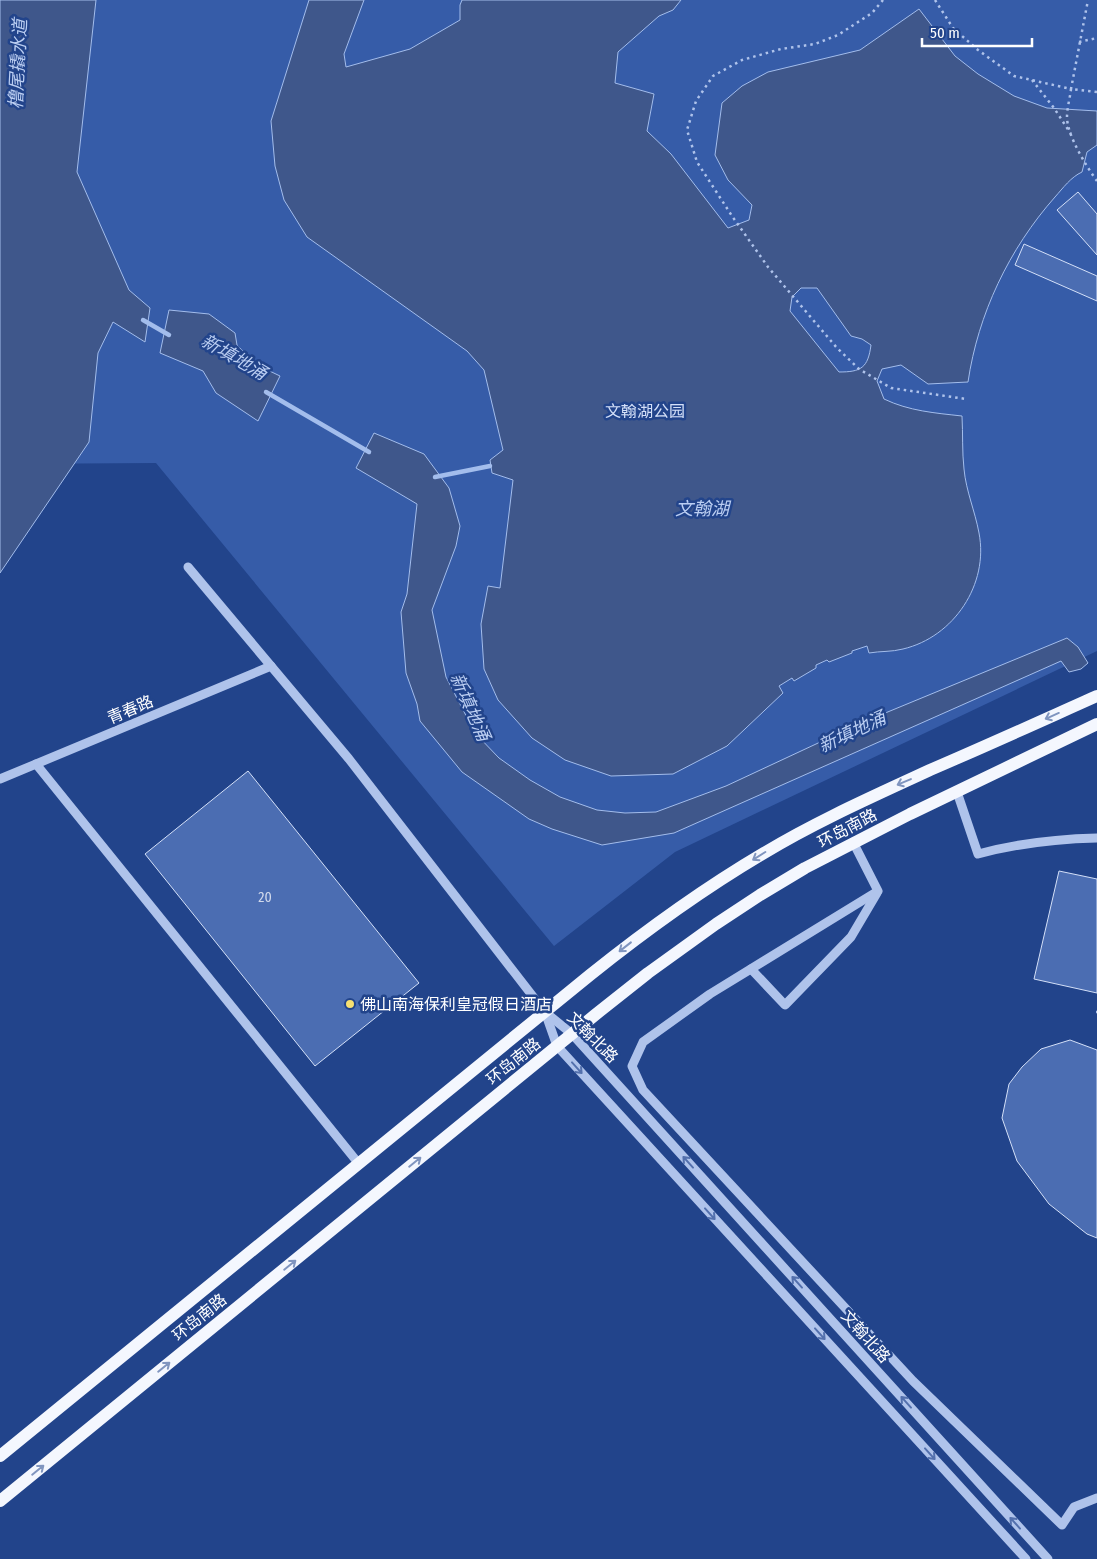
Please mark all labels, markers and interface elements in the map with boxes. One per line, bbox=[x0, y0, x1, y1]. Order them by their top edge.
water label: 橹尾撬水道 bbox=[5, 15, 31, 110]
scale bar bbox=[922, 15, 1032, 47]
text: 50 m bbox=[930, 24, 960, 42]
water label: 新填地涌 bbox=[197, 329, 272, 386]
park label: 文翰湖公园 bbox=[605, 402, 685, 421]
water label: 文翰湖 bbox=[675, 498, 732, 520]
water label: 新填地涌 bbox=[445, 670, 496, 746]
street label: 青春路 bbox=[104, 691, 156, 728]
water label: 新填地涌 bbox=[815, 706, 891, 757]
one-way arrow bbox=[1045, 712, 1060, 722]
one-way arrow bbox=[897, 778, 912, 788]
street label: 环岛南路 bbox=[815, 805, 880, 852]
one-way arrow bbox=[753, 851, 767, 861]
house number: 20 bbox=[258, 889, 272, 906]
one-way arrow bbox=[618, 942, 632, 952]
place label: 佛山南海保利皇冠假日酒店 bbox=[360, 995, 552, 1014]
marker: 佛山南海保利皇冠假日酒店 bbox=[344, 998, 356, 1010]
street label: 文翰北路 bbox=[563, 1008, 622, 1067]
street label: 环岛南路 bbox=[482, 1034, 544, 1089]
one-way arrow bbox=[571, 1062, 583, 1075]
one-way arrow bbox=[682, 1155, 694, 1168]
one-way arrow bbox=[409, 1156, 422, 1167]
one-way arrow bbox=[705, 1208, 716, 1221]
one-way arrow bbox=[283, 1259, 296, 1270]
one-way arrow bbox=[791, 1276, 803, 1288]
street label: 环岛南路 bbox=[168, 1290, 230, 1345]
street label: 文翰北路 bbox=[837, 1306, 894, 1366]
one-way arrow bbox=[814, 1328, 826, 1341]
one-way arrow bbox=[157, 1362, 170, 1373]
one-way arrow bbox=[900, 1396, 912, 1409]
one-way arrow bbox=[924, 1448, 936, 1460]
one-way arrow bbox=[31, 1465, 44, 1476]
one-way arrow bbox=[1009, 1516, 1021, 1529]

